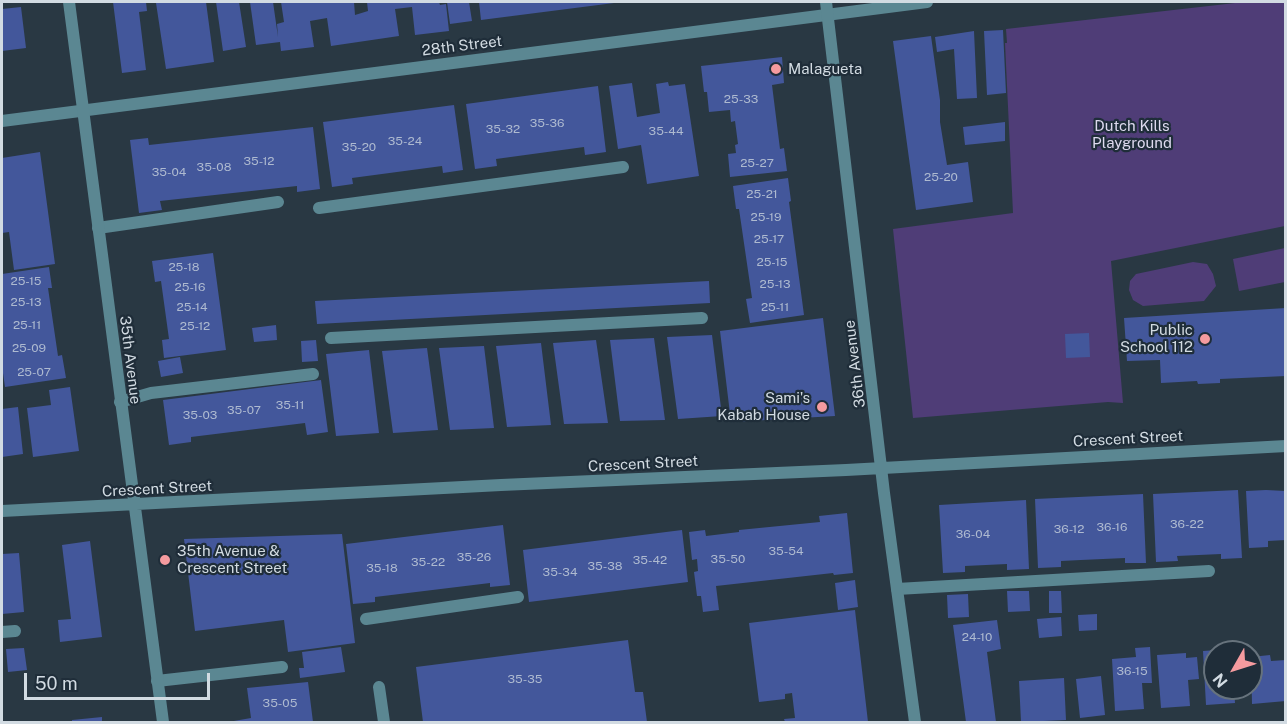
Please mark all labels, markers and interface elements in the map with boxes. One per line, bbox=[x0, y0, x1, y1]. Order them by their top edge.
street label: 28th Street bbox=[421, 32, 503, 60]
place label: Malagueta bbox=[788, 60, 862, 78]
marker: Malagueta bbox=[769, 62, 783, 76]
house number: 25-33 bbox=[724, 92, 758, 106]
house number: 35-36 bbox=[530, 116, 564, 130]
park label: Dutch Kills Playground bbox=[1092, 117, 1172, 152]
house number: 35-32 bbox=[486, 122, 520, 136]
house number: 35-44 bbox=[649, 124, 683, 138]
house number: 35-24 bbox=[388, 134, 422, 148]
house number: 35-20 bbox=[342, 140, 376, 154]
house number: 35-12 bbox=[244, 154, 274, 168]
house number: 25-27 bbox=[740, 156, 774, 170]
house number: 35-08 bbox=[197, 160, 231, 174]
house number: 35-04 bbox=[152, 165, 186, 179]
house number: 25-20 bbox=[924, 170, 958, 184]
house number: 25-21 bbox=[746, 187, 778, 201]
house number: 25-19 bbox=[751, 210, 781, 224]
house number: 25-17 bbox=[754, 232, 784, 246]
house number: 25-15 bbox=[756, 255, 788, 269]
house number: 25-18 bbox=[168, 260, 200, 274]
house number: 25-15 bbox=[10, 274, 42, 288]
house number: 25-13 bbox=[760, 277, 790, 291]
house number: 25-16 bbox=[175, 280, 205, 294]
house number: 25-13 bbox=[11, 295, 41, 309]
house number: 25-14 bbox=[177, 300, 207, 314]
house number: 25-11 bbox=[761, 300, 789, 314]
street label: 35th Avenue bbox=[116, 315, 144, 405]
house number: 25-11 bbox=[13, 318, 41, 332]
house number: 25-12 bbox=[180, 319, 210, 333]
street label: 36th Avenue bbox=[841, 319, 869, 409]
place label: Public School 112 bbox=[1120, 321, 1193, 356]
marker: Public School 112 bbox=[1198, 332, 1212, 346]
house number: 25-09 bbox=[12, 341, 46, 355]
house number: 25-07 bbox=[17, 365, 51, 379]
place label: Sami's Kabab House bbox=[717, 389, 810, 424]
house number: 35-11 bbox=[276, 398, 304, 412]
marker: Sami's Kabab House bbox=[815, 400, 829, 414]
house number: 35-07 bbox=[227, 403, 261, 417]
house number: 35-03 bbox=[183, 408, 217, 422]
street label: Crescent Street bbox=[1072, 427, 1184, 451]
street label: Crescent Street bbox=[587, 452, 699, 476]
street label: Crescent Street bbox=[101, 477, 213, 501]
house number: 36-22 bbox=[1170, 517, 1204, 531]
house number: 36-16 bbox=[1097, 520, 1127, 534]
house number: 36-12 bbox=[1054, 522, 1084, 536]
house number: 36-04 bbox=[956, 527, 990, 541]
place label: 35th Avenue & Crescent Street bbox=[177, 542, 287, 577]
house number: 35-54 bbox=[768, 544, 804, 558]
house number: 35-26 bbox=[457, 550, 491, 564]
house number: 35-50 bbox=[711, 552, 745, 566]
marker: 35th Avenue & Crescent Street bbox=[158, 553, 172, 567]
house number: 35-42 bbox=[633, 553, 667, 567]
house number: 35-22 bbox=[411, 555, 445, 569]
house number: 35-38 bbox=[587, 559, 623, 573]
house number: 35-18 bbox=[366, 561, 398, 575]
house number: 35-34 bbox=[543, 565, 577, 579]
house number: 24-10 bbox=[962, 630, 992, 644]
north arrow bbox=[1203, 640, 1263, 700]
scale bar bbox=[27, 661, 213, 699]
house number: 36-15 bbox=[1116, 664, 1148, 678]
text: N bbox=[1209, 670, 1232, 691]
house number: 35-35 bbox=[507, 672, 543, 686]
text: 50 m bbox=[35, 673, 78, 694]
house number: 35-05 bbox=[263, 696, 297, 710]

